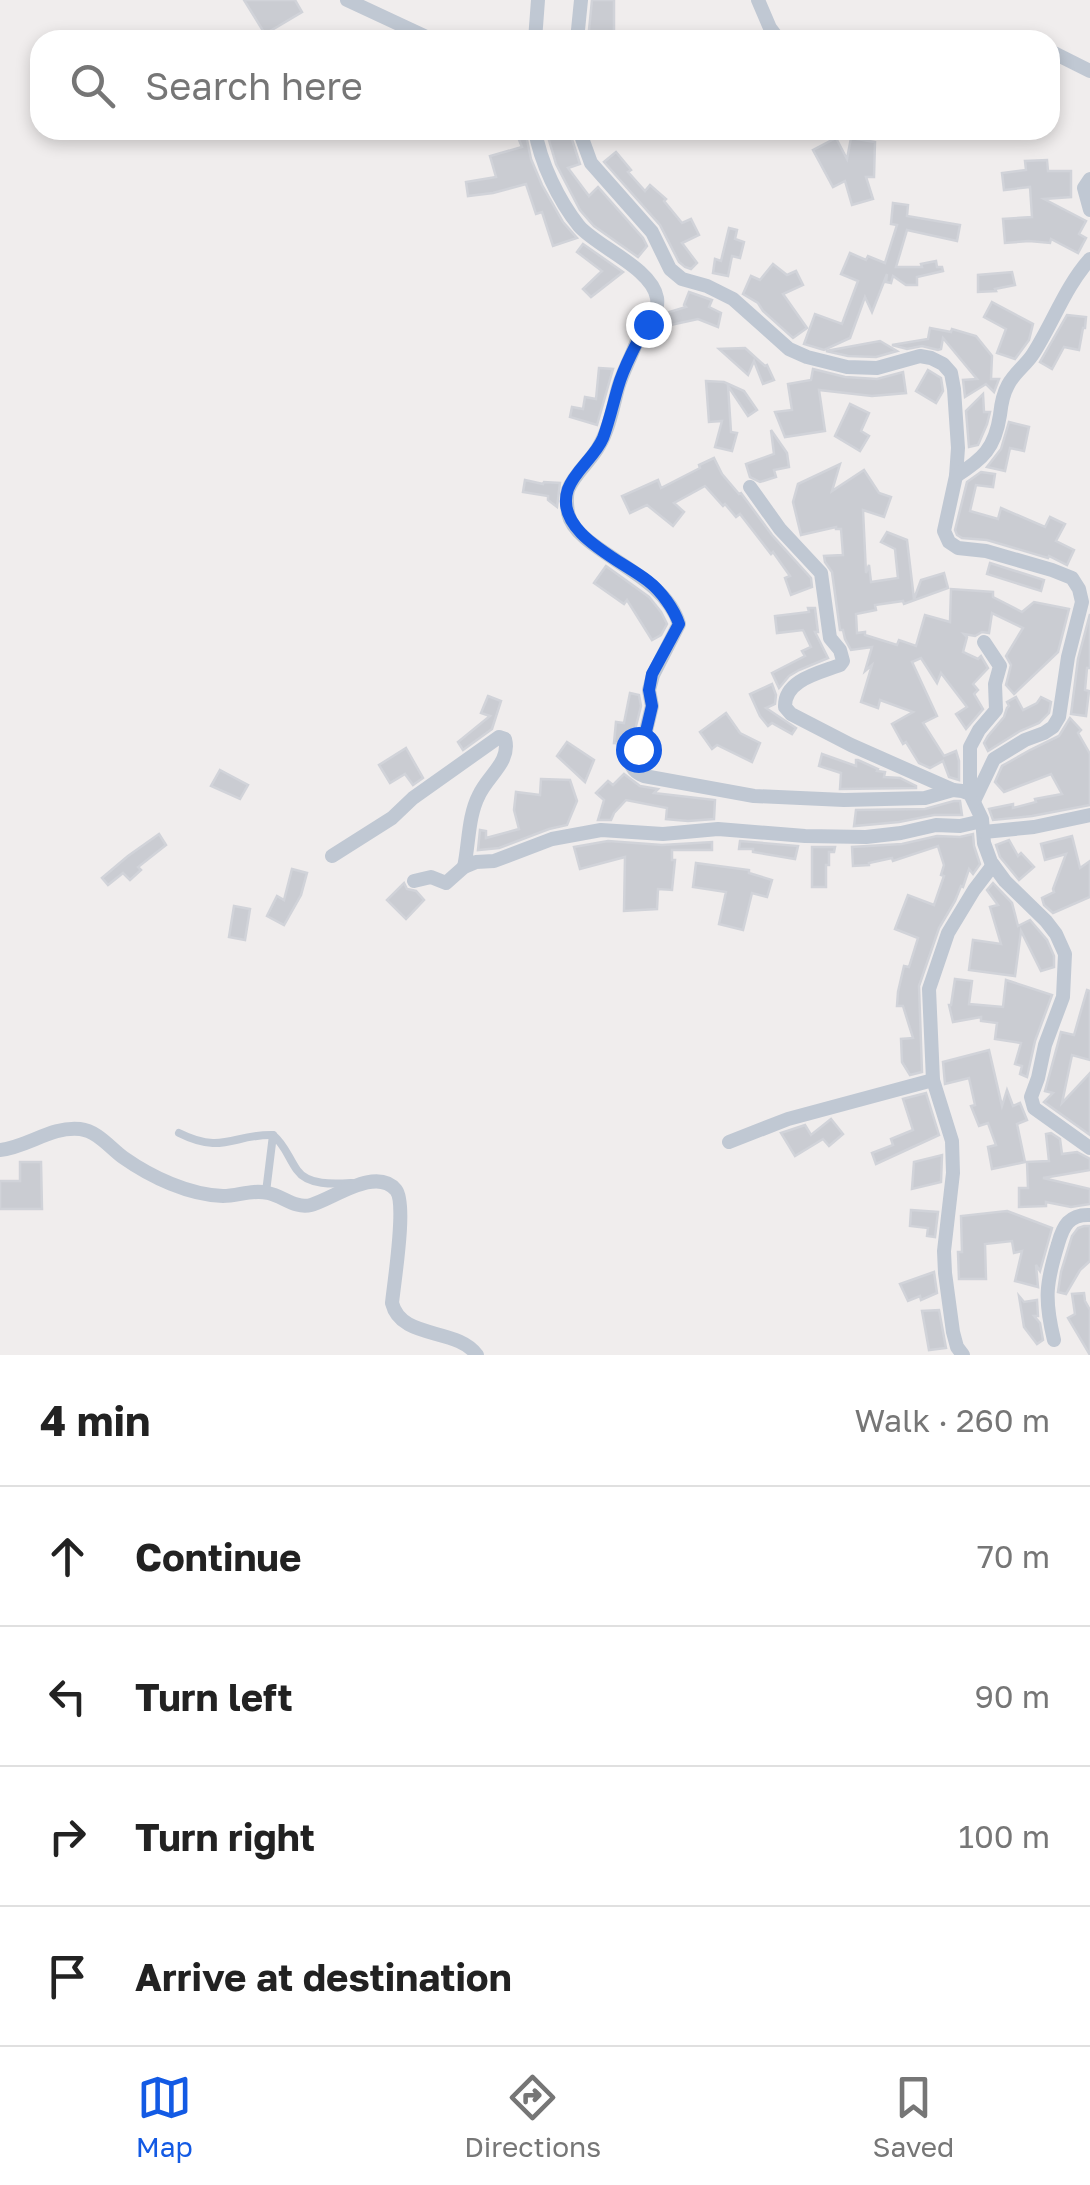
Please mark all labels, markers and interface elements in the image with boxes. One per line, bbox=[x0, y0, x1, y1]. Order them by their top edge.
search box bbox=[30, 30, 1060, 140]
icon: search bbox=[65, 58, 120, 113]
text: Search here bbox=[145, 63, 363, 108]
route end bbox=[626, 302, 672, 348]
route start bbox=[616, 727, 662, 773]
text: 4 min bbox=[40, 1395, 150, 1445]
text: Walk · 260 m bbox=[854, 1401, 1050, 1439]
icon: ahead bbox=[40, 1529, 95, 1584]
text: Continue bbox=[135, 1534, 301, 1579]
text: 70 m bbox=[977, 1537, 1050, 1575]
icon: left bbox=[40, 1669, 95, 1724]
text: Turn left bbox=[135, 1674, 293, 1719]
text: 90 m bbox=[974, 1677, 1050, 1715]
icon: right bbox=[40, 1809, 95, 1864]
text: Turn right bbox=[135, 1814, 315, 1859]
text: 100 m bbox=[958, 1817, 1050, 1855]
icon: arrive bbox=[40, 1949, 95, 2004]
text: Arrive at destination bbox=[135, 1954, 512, 1999]
tab: Map bbox=[136, 2070, 193, 2163]
tab: Directions bbox=[464, 2070, 601, 2163]
tab: Saved bbox=[872, 2070, 954, 2163]

